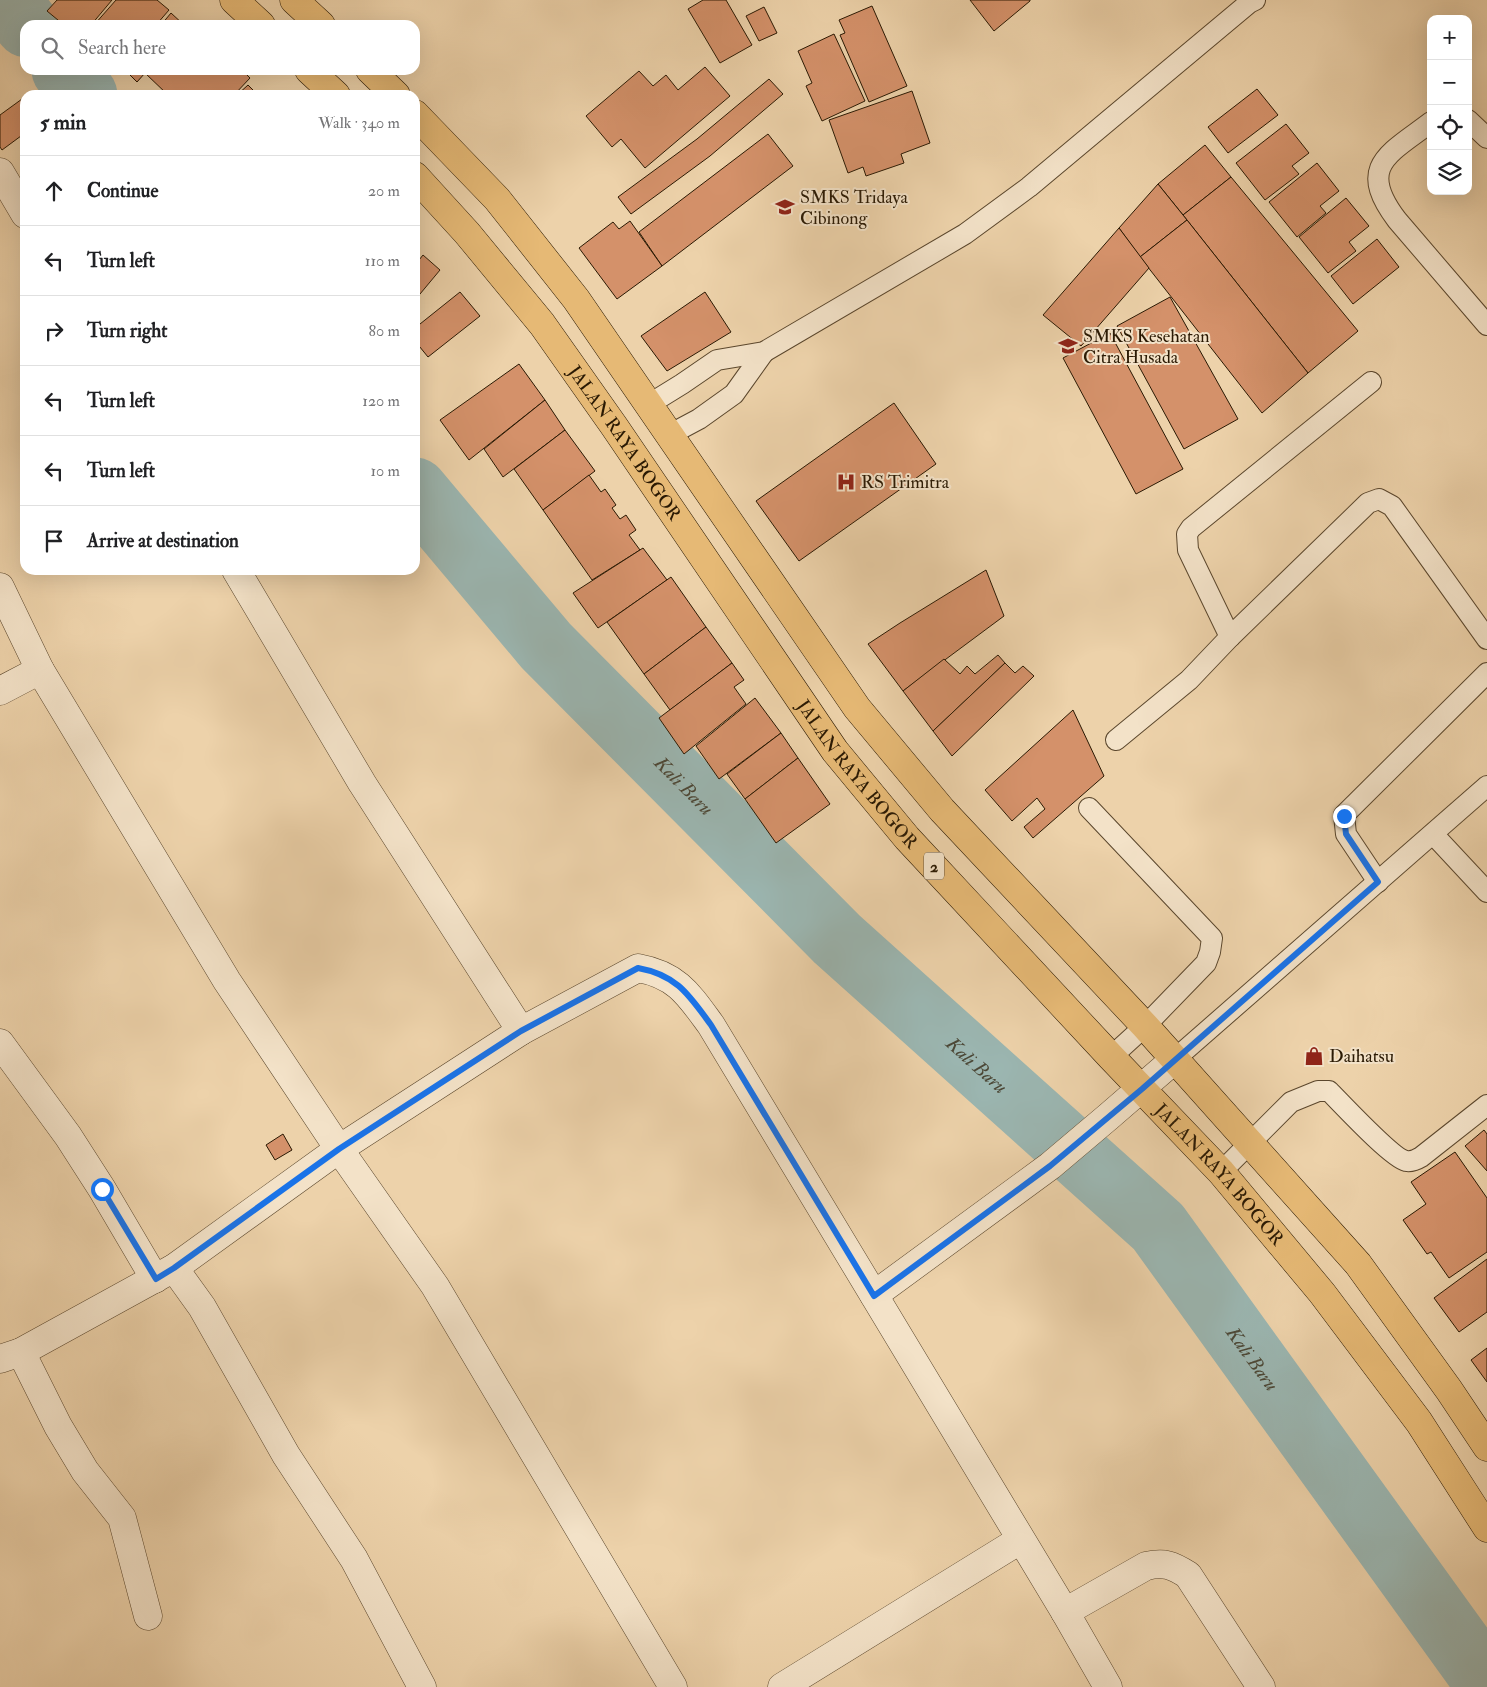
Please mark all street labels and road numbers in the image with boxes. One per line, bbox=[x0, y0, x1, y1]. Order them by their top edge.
street label: JALAN RAYA BOGOR bbox=[562, 360, 687, 526]
street label: JALAN RAYA BOGOR bbox=[791, 695, 923, 855]
road number: 2 bbox=[924, 852, 944, 879]
street label: JALAN RAYA BOGOR bbox=[1149, 1098, 1289, 1251]

